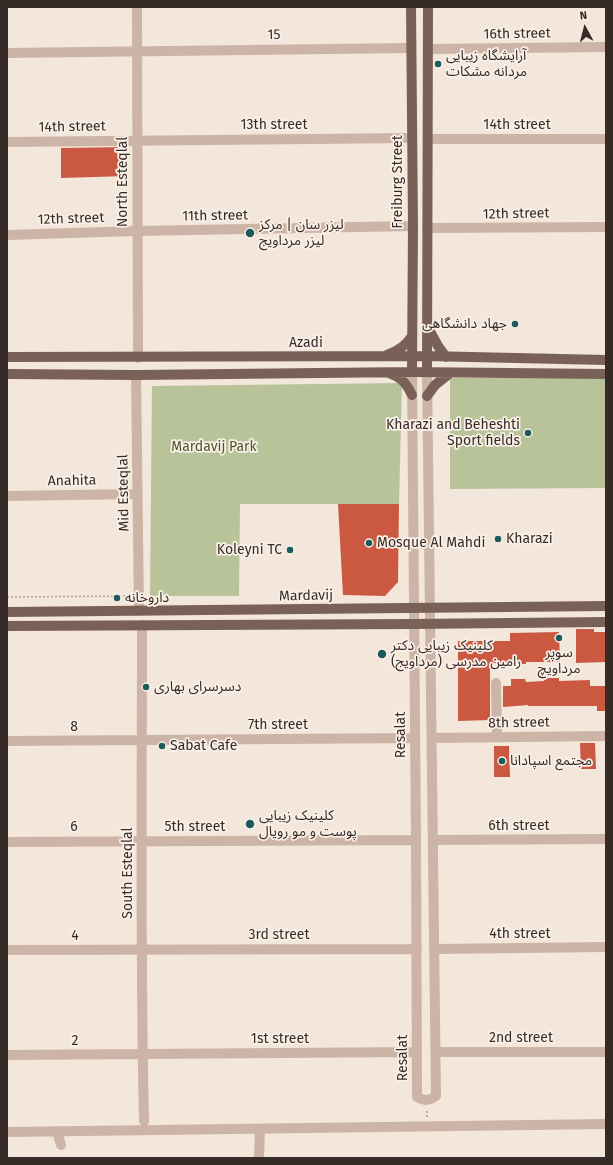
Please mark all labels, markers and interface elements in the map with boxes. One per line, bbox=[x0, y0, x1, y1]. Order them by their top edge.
north arrow bbox=[565, 8, 605, 48]
text: N bbox=[579, 9, 588, 22]
street label: 16th street bbox=[483, 25, 551, 43]
street label: 15 bbox=[267, 26, 281, 44]
place label: آرایشگاه زیبایی مردانه مشکات bbox=[446, 48, 527, 80]
marker: آرایشگاه زیبایی مردانه مشکات bbox=[433, 59, 443, 69]
street label: 13th street bbox=[241, 117, 307, 133]
street label: 14th street bbox=[483, 117, 551, 133]
street label: 14th street bbox=[38, 118, 106, 136]
street label: Freiburg Street bbox=[390, 135, 406, 229]
street label: North Esteqlal bbox=[115, 137, 131, 227]
street label: 12th street bbox=[482, 205, 550, 223]
street label: 11th street bbox=[182, 207, 248, 225]
street label: 12th street bbox=[37, 209, 105, 229]
place label: لیزر سان | مرکز لیزر مرداویج bbox=[259, 217, 344, 250]
marker: لیزر سان | مرکز لیزر مرداویج bbox=[244, 227, 256, 239]
place label: جهاد دانشگاهی bbox=[422, 316, 507, 332]
marker: جهاد دانشگاهی bbox=[510, 319, 520, 329]
street label: Azadi bbox=[289, 335, 323, 351]
place label: Kharazi and Beheshti Sport fields bbox=[386, 417, 520, 450]
marker: Kharazi and Beheshti Sport fields bbox=[523, 428, 533, 438]
park label: Mardavij Park bbox=[171, 439, 257, 455]
street label: Mid Esteqlal bbox=[115, 454, 133, 532]
street label: Anahita bbox=[48, 472, 96, 490]
place label: Kharazi bbox=[506, 531, 553, 547]
marker: Kharazi bbox=[493, 534, 503, 544]
place label: Mosque Al Mahdi bbox=[377, 535, 485, 551]
marker: Mosque Al Mahdi bbox=[364, 538, 374, 548]
place label: Koleyni TC bbox=[217, 542, 282, 558]
marker: Koleyni TC bbox=[285, 545, 295, 555]
street label: Mardavij bbox=[279, 587, 333, 605]
place label: داروخانه bbox=[125, 590, 169, 606]
marker: داروخانه bbox=[112, 593, 122, 603]
marker: سوپر مرداویچ bbox=[554, 633, 564, 643]
place label: کلینیک زیبایی دکتر رامین مدرسی (مرداویج) bbox=[391, 638, 521, 670]
place label: سوپر مرداویچ bbox=[538, 645, 580, 678]
marker: کلینیک زیبایی دکتر رامین مدرسی (مرداویج) bbox=[376, 648, 388, 660]
place label: دسرسرای بهاری bbox=[154, 679, 241, 695]
marker: دسرسرای بهاری bbox=[141, 682, 151, 692]
street label: Resalat bbox=[393, 712, 409, 758]
street label: 8th street bbox=[488, 714, 550, 732]
street label: 7th street bbox=[248, 717, 308, 733]
street label: 8 bbox=[70, 719, 78, 735]
place label: Sabat Cafe bbox=[170, 738, 237, 754]
marker: Sabat Cafe bbox=[157, 741, 167, 751]
place label: مجتمع اسپادانا bbox=[510, 753, 592, 769]
marker: مجتمع اسپادانا bbox=[497, 756, 507, 766]
place label: کلینیک زیبایی پوست و مو رویال bbox=[259, 808, 357, 840]
marker: کلینیک زیبایی پوست و مو رویال bbox=[244, 818, 256, 830]
street label: 6th street bbox=[488, 818, 550, 834]
street label: 6 bbox=[70, 819, 78, 835]
street label: 5th street bbox=[165, 819, 225, 835]
street label: South Esteqlal bbox=[120, 827, 136, 919]
street label: 4th street bbox=[489, 926, 551, 942]
street label: 3rd street bbox=[249, 927, 309, 943]
street label: 4 bbox=[71, 928, 79, 944]
street label: 2nd street bbox=[489, 1030, 553, 1046]
street label: 1st street bbox=[251, 1031, 309, 1047]
street label: 2 bbox=[72, 1033, 78, 1049]
street label: Resalat bbox=[395, 1035, 411, 1081]

